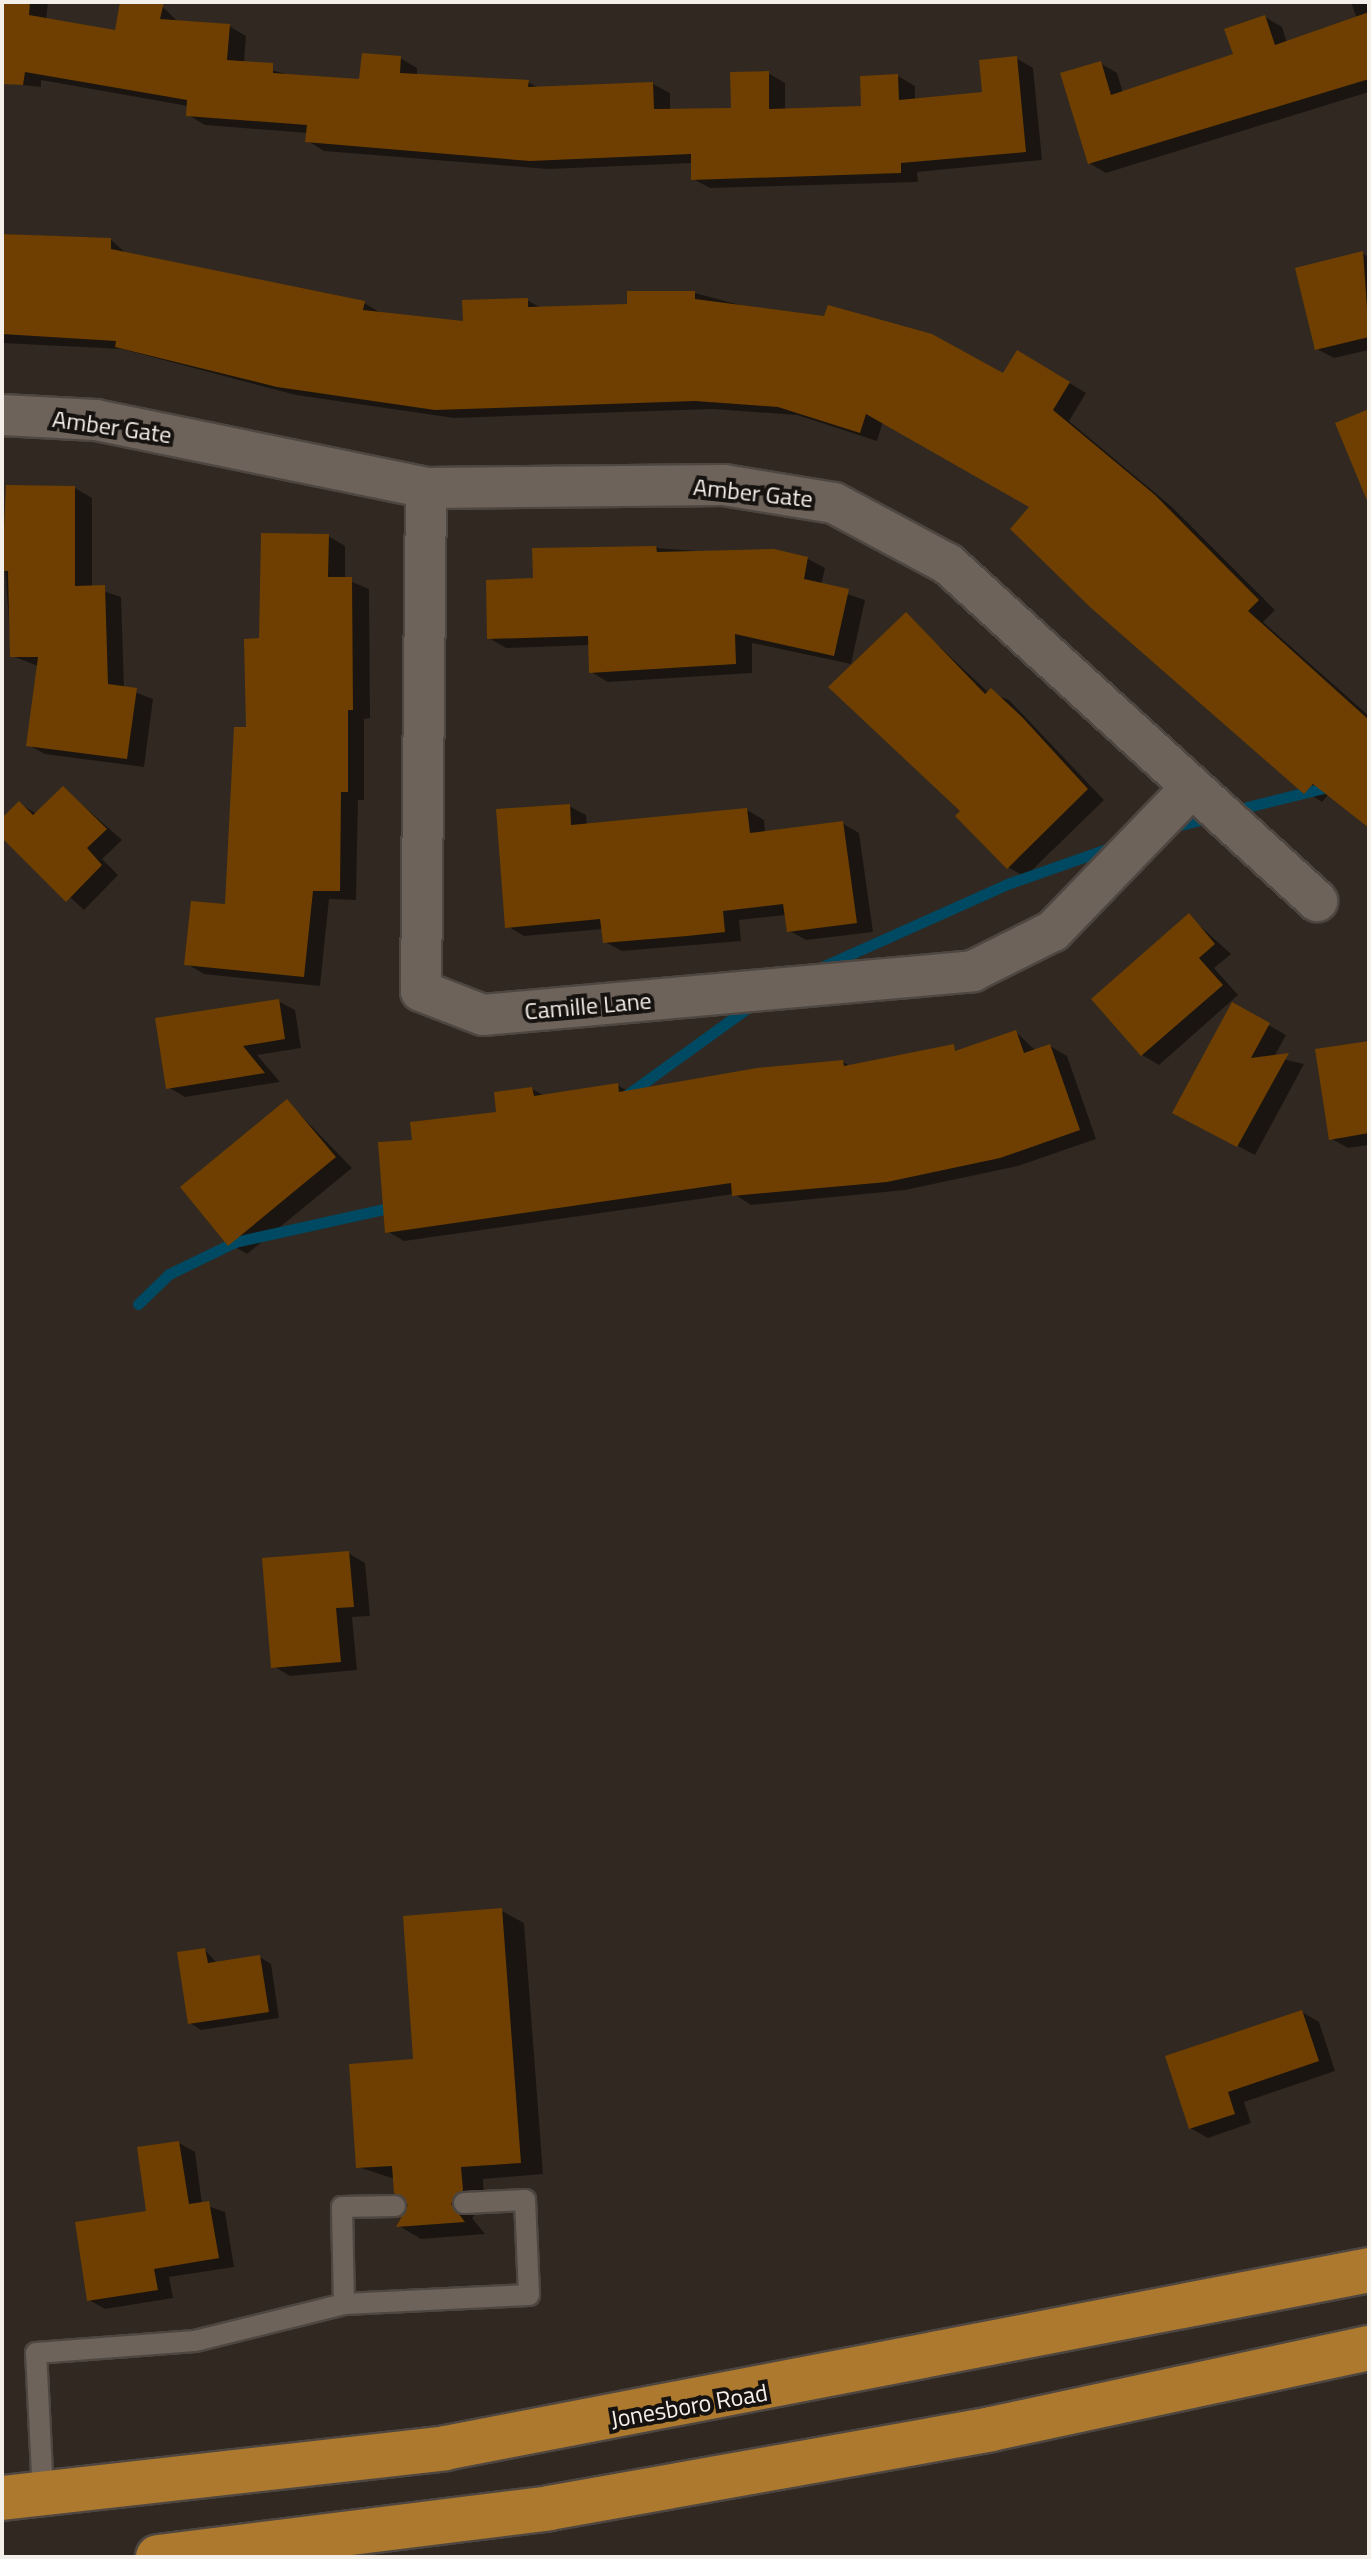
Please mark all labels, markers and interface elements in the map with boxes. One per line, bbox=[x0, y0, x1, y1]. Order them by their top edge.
street label: Amber Gate bbox=[51, 404, 173, 450]
street label: Amber Gate bbox=[692, 472, 814, 514]
street label: Camille Lane bbox=[523, 986, 653, 1026]
street label: Jonesboro Road bbox=[608, 2378, 770, 2434]

